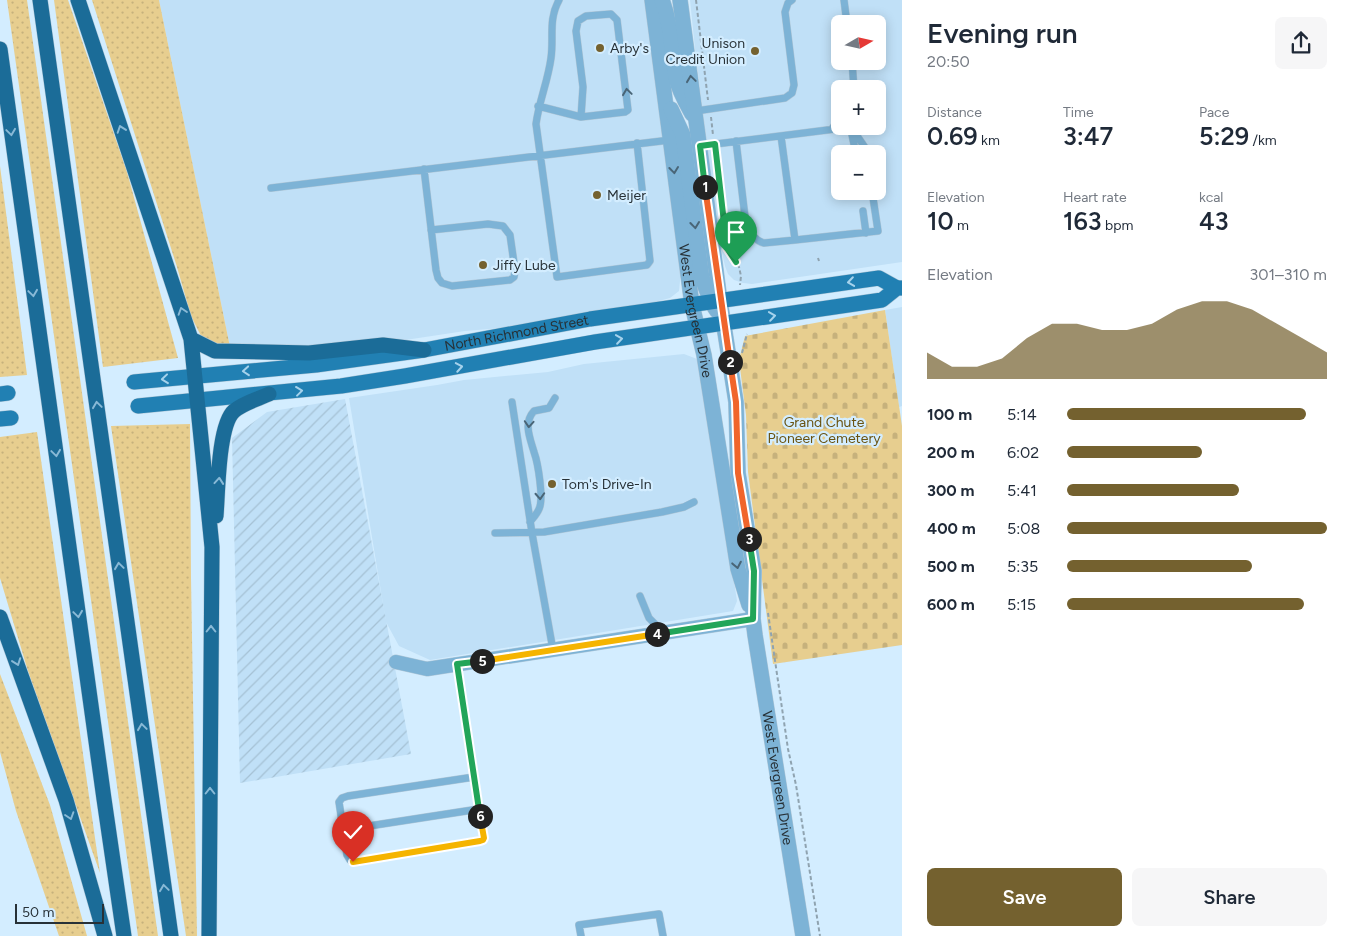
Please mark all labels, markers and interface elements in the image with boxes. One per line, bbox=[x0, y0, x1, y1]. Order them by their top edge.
north arrow bbox=[831, 15, 886, 70]
map controls bbox=[831, 15, 886, 200]
text: Evening run bbox=[927, 16, 1078, 50]
button: share bbox=[1275, 17, 1327, 69]
place label: Unison Credit Union bbox=[665, 35, 745, 68]
place label: Arby's bbox=[610, 40, 649, 57]
marker: Arby's bbox=[594, 42, 606, 54]
marker: Unison Credit Union bbox=[749, 45, 761, 57]
text: 20:50 bbox=[927, 52, 970, 71]
one-way arrow bbox=[686, 74, 697, 82]
button: + bbox=[831, 80, 886, 135]
one-way arrow bbox=[622, 87, 633, 95]
text: Distance bbox=[927, 104, 982, 121]
text: Time bbox=[1063, 104, 1094, 121]
text: Pace bbox=[1199, 104, 1229, 121]
text: 0.69 bbox=[927, 121, 978, 151]
text: 3:47 bbox=[1063, 121, 1113, 151]
text: 5:29 bbox=[1199, 121, 1249, 151]
one-way arrow bbox=[117, 125, 127, 133]
one-way arrow bbox=[5, 128, 16, 136]
text: km bbox=[978, 132, 1000, 149]
text: /km bbox=[1249, 132, 1277, 149]
button: − bbox=[831, 145, 886, 200]
one-way arrow bbox=[668, 166, 679, 174]
pin: 1 bbox=[692, 174, 718, 200]
text: 1 bbox=[703, 179, 708, 196]
place label: Meijer bbox=[607, 187, 646, 204]
marker: Meijer bbox=[591, 189, 603, 201]
text: Elevation bbox=[927, 189, 985, 206]
text: Heart rate bbox=[1063, 189, 1127, 206]
text: kcal bbox=[1199, 189, 1223, 206]
text: 10 bbox=[927, 206, 954, 236]
text: 163 bbox=[1063, 206, 1102, 236]
text: 43 bbox=[1199, 206, 1228, 236]
pin bbox=[715, 211, 757, 262]
text: m bbox=[954, 217, 969, 234]
text: bpm bbox=[1102, 217, 1133, 234]
icon: arrive bbox=[722, 218, 750, 246]
one-way arrow bbox=[689, 221, 700, 229]
street label: West Evergreen Drive bbox=[676, 243, 716, 379]
place label: Jiffy Lube bbox=[493, 257, 556, 274]
marker: Jiffy Lube bbox=[477, 259, 489, 271]
text: Elevation bbox=[927, 265, 993, 284]
text: 301–310 m bbox=[1249, 265, 1327, 284]
one-way arrow bbox=[847, 276, 855, 287]
one-way arrow bbox=[27, 289, 38, 297]
one-way arrow bbox=[177, 307, 187, 316]
street label: North Richmond Street bbox=[443, 311, 590, 355]
one-way arrow bbox=[768, 311, 776, 322]
one-way arrow bbox=[615, 334, 624, 344]
pin: 2 bbox=[718, 350, 742, 374]
text: 2 bbox=[726, 354, 735, 371]
one-way arrow bbox=[455, 362, 464, 372]
one-way arrow bbox=[241, 366, 249, 377]
one-way arrow bbox=[160, 373, 168, 384]
one-way arrow bbox=[295, 386, 303, 397]
one-way arrow bbox=[92, 401, 102, 409]
text: 100 m bbox=[927, 405, 972, 424]
text: 5:14 bbox=[1007, 405, 1037, 424]
park label: Grand Chute Pioneer Cemetery bbox=[767, 414, 881, 447]
one-way arrow bbox=[524, 421, 535, 429]
text: 200 m bbox=[927, 443, 975, 462]
text: 6:02 bbox=[1007, 443, 1039, 462]
one-way arrow bbox=[50, 449, 60, 458]
place label: Tom's Drive-In bbox=[562, 476, 652, 493]
one-way arrow bbox=[213, 477, 224, 485]
marker: Tom's Drive-In bbox=[546, 478, 558, 490]
text: 300 m bbox=[927, 481, 974, 500]
text: 5:41 bbox=[1007, 481, 1037, 500]
one-way arrow bbox=[535, 492, 545, 500]
text: 400 m bbox=[927, 519, 976, 538]
text: 5:08 bbox=[1007, 519, 1040, 538]
pin: 3 bbox=[736, 526, 762, 552]
text: 3 bbox=[746, 531, 753, 548]
text: 500 m bbox=[927, 557, 975, 576]
text: 5:35 bbox=[1007, 557, 1038, 576]
one-way arrow bbox=[732, 560, 742, 569]
one-way arrow bbox=[114, 562, 125, 570]
text: 600 m bbox=[927, 595, 975, 614]
text: 5:15 bbox=[1007, 595, 1036, 614]
one-way arrow bbox=[72, 611, 83, 619]
pin: 4 bbox=[644, 622, 670, 646]
one-way arrow bbox=[206, 625, 216, 632]
text: 4 bbox=[653, 626, 662, 643]
pin: 5 bbox=[470, 648, 494, 674]
text: 5 bbox=[478, 653, 487, 670]
one-way arrow bbox=[11, 658, 21, 666]
street label: West Evergreen Drive bbox=[759, 710, 797, 846]
one-way arrow bbox=[137, 722, 148, 730]
one-way arrow bbox=[205, 787, 215, 795]
pin: 6 bbox=[468, 804, 492, 828]
text: 6 bbox=[476, 808, 485, 825]
one-way arrow bbox=[65, 811, 75, 819]
pin bbox=[332, 811, 374, 862]
icon: check bbox=[339, 818, 367, 846]
button: Save bbox=[927, 868, 1122, 926]
button: Share bbox=[1132, 868, 1327, 926]
one-way arrow bbox=[160, 883, 170, 892]
scale bar bbox=[15, 901, 104, 924]
text: 50 m bbox=[22, 904, 54, 921]

